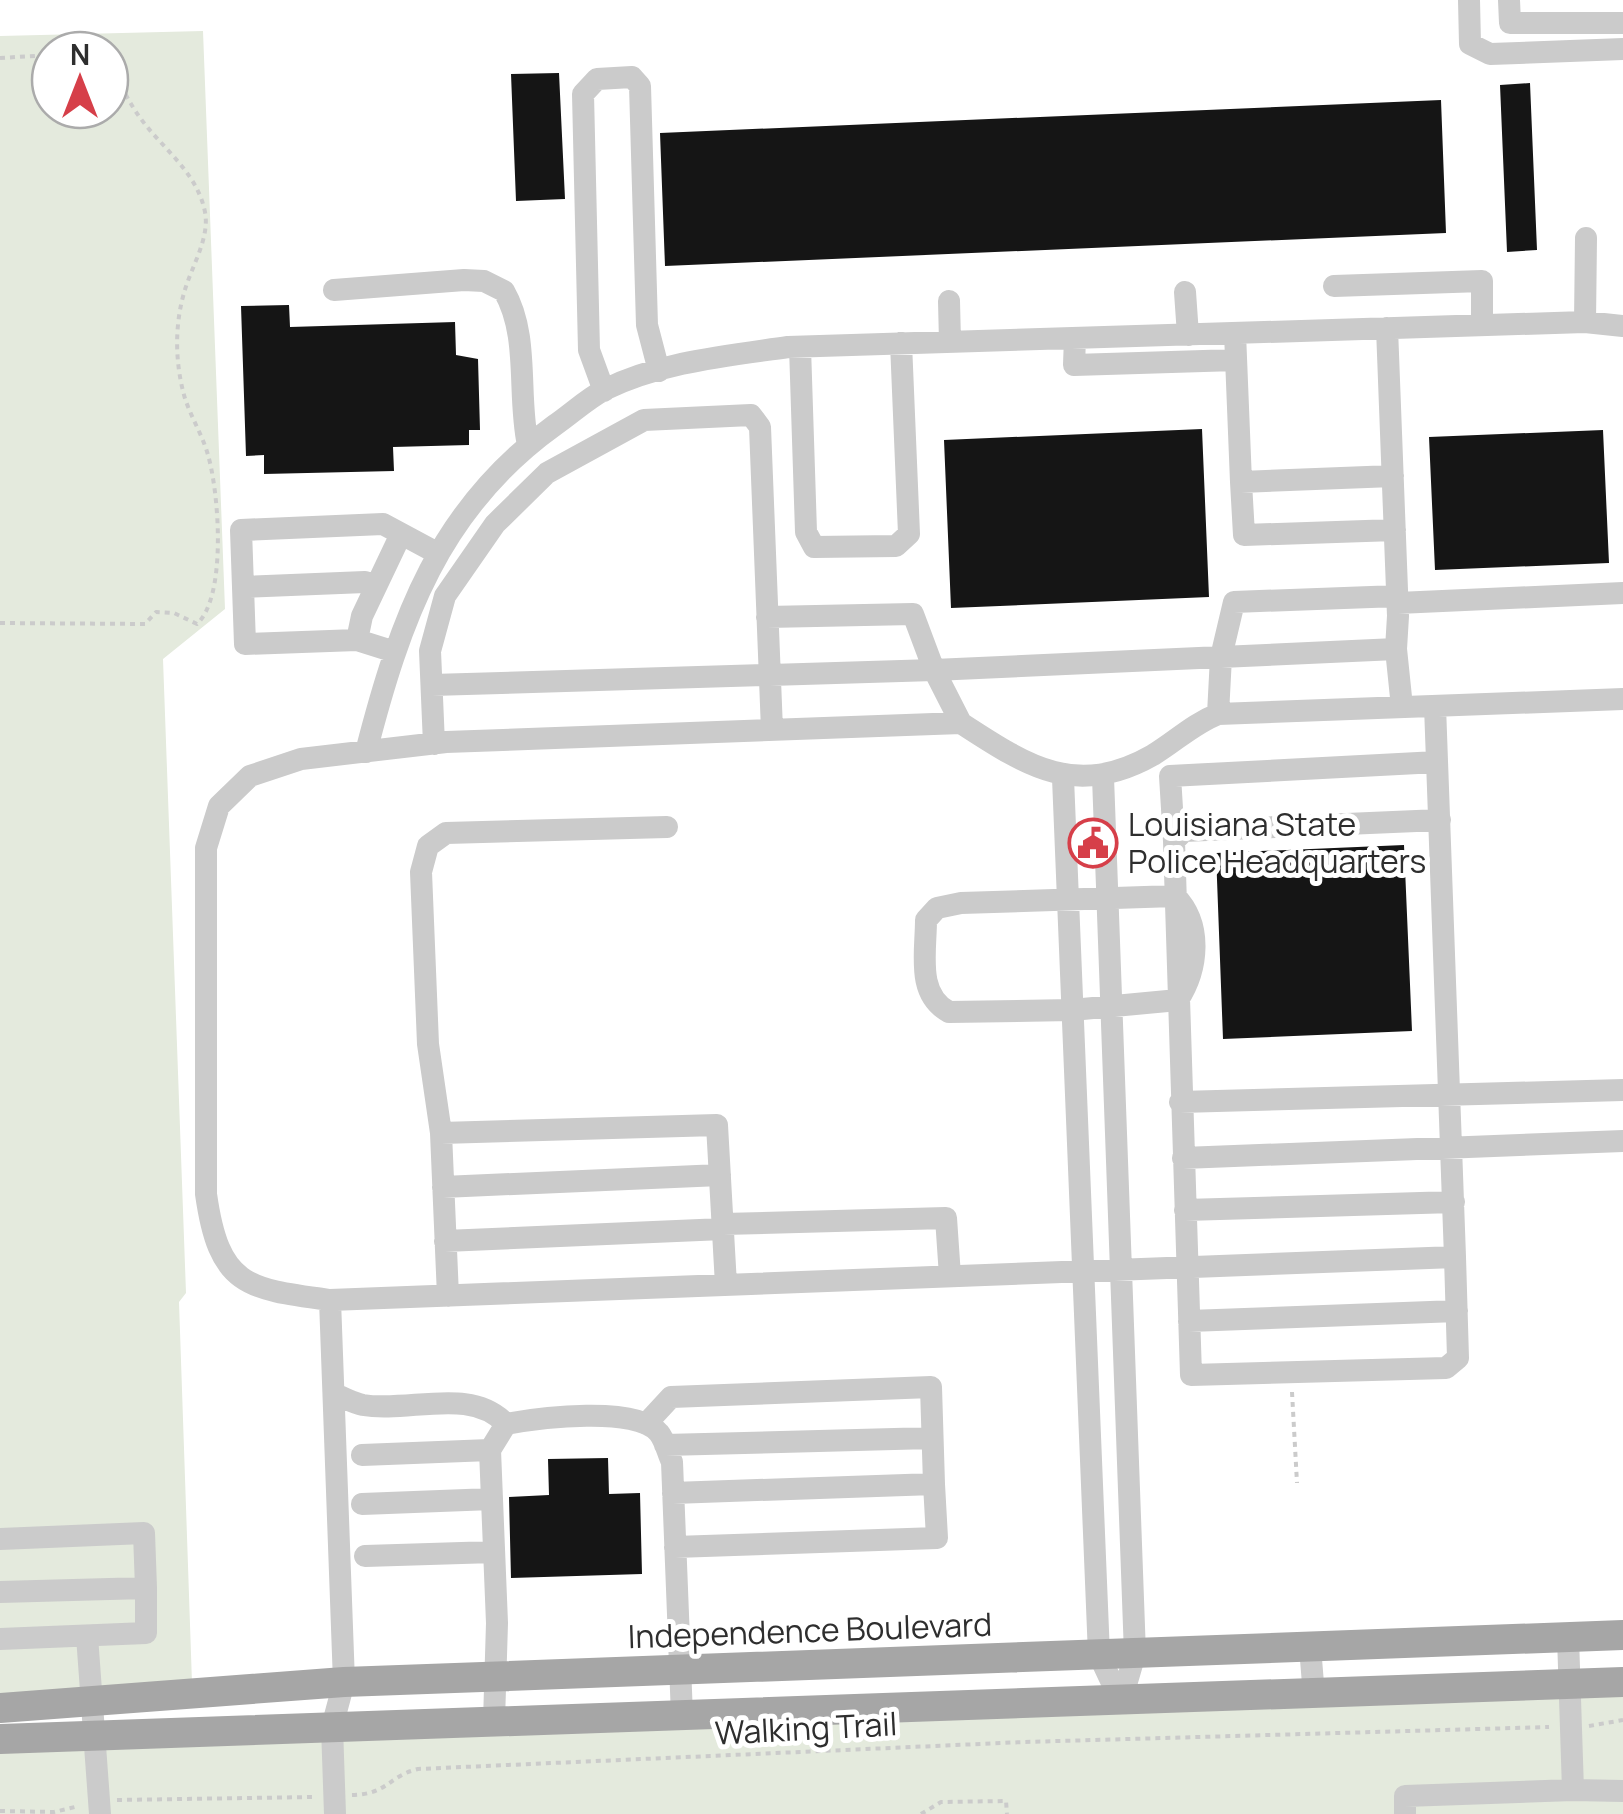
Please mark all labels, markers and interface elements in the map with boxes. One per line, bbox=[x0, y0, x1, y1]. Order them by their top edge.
north arrow bbox=[30, 30, 130, 130]
text: N bbox=[70, 35, 90, 73]
place label: Louisiana State Police Headquarters bbox=[1128, 802, 1426, 883]
public building icon: Louisiana State Police Headquarters bbox=[1067, 817, 1119, 869]
street label: Independence Boulevard bbox=[627, 1602, 993, 1658]
street label: Walking Trail bbox=[714, 1701, 898, 1755]

